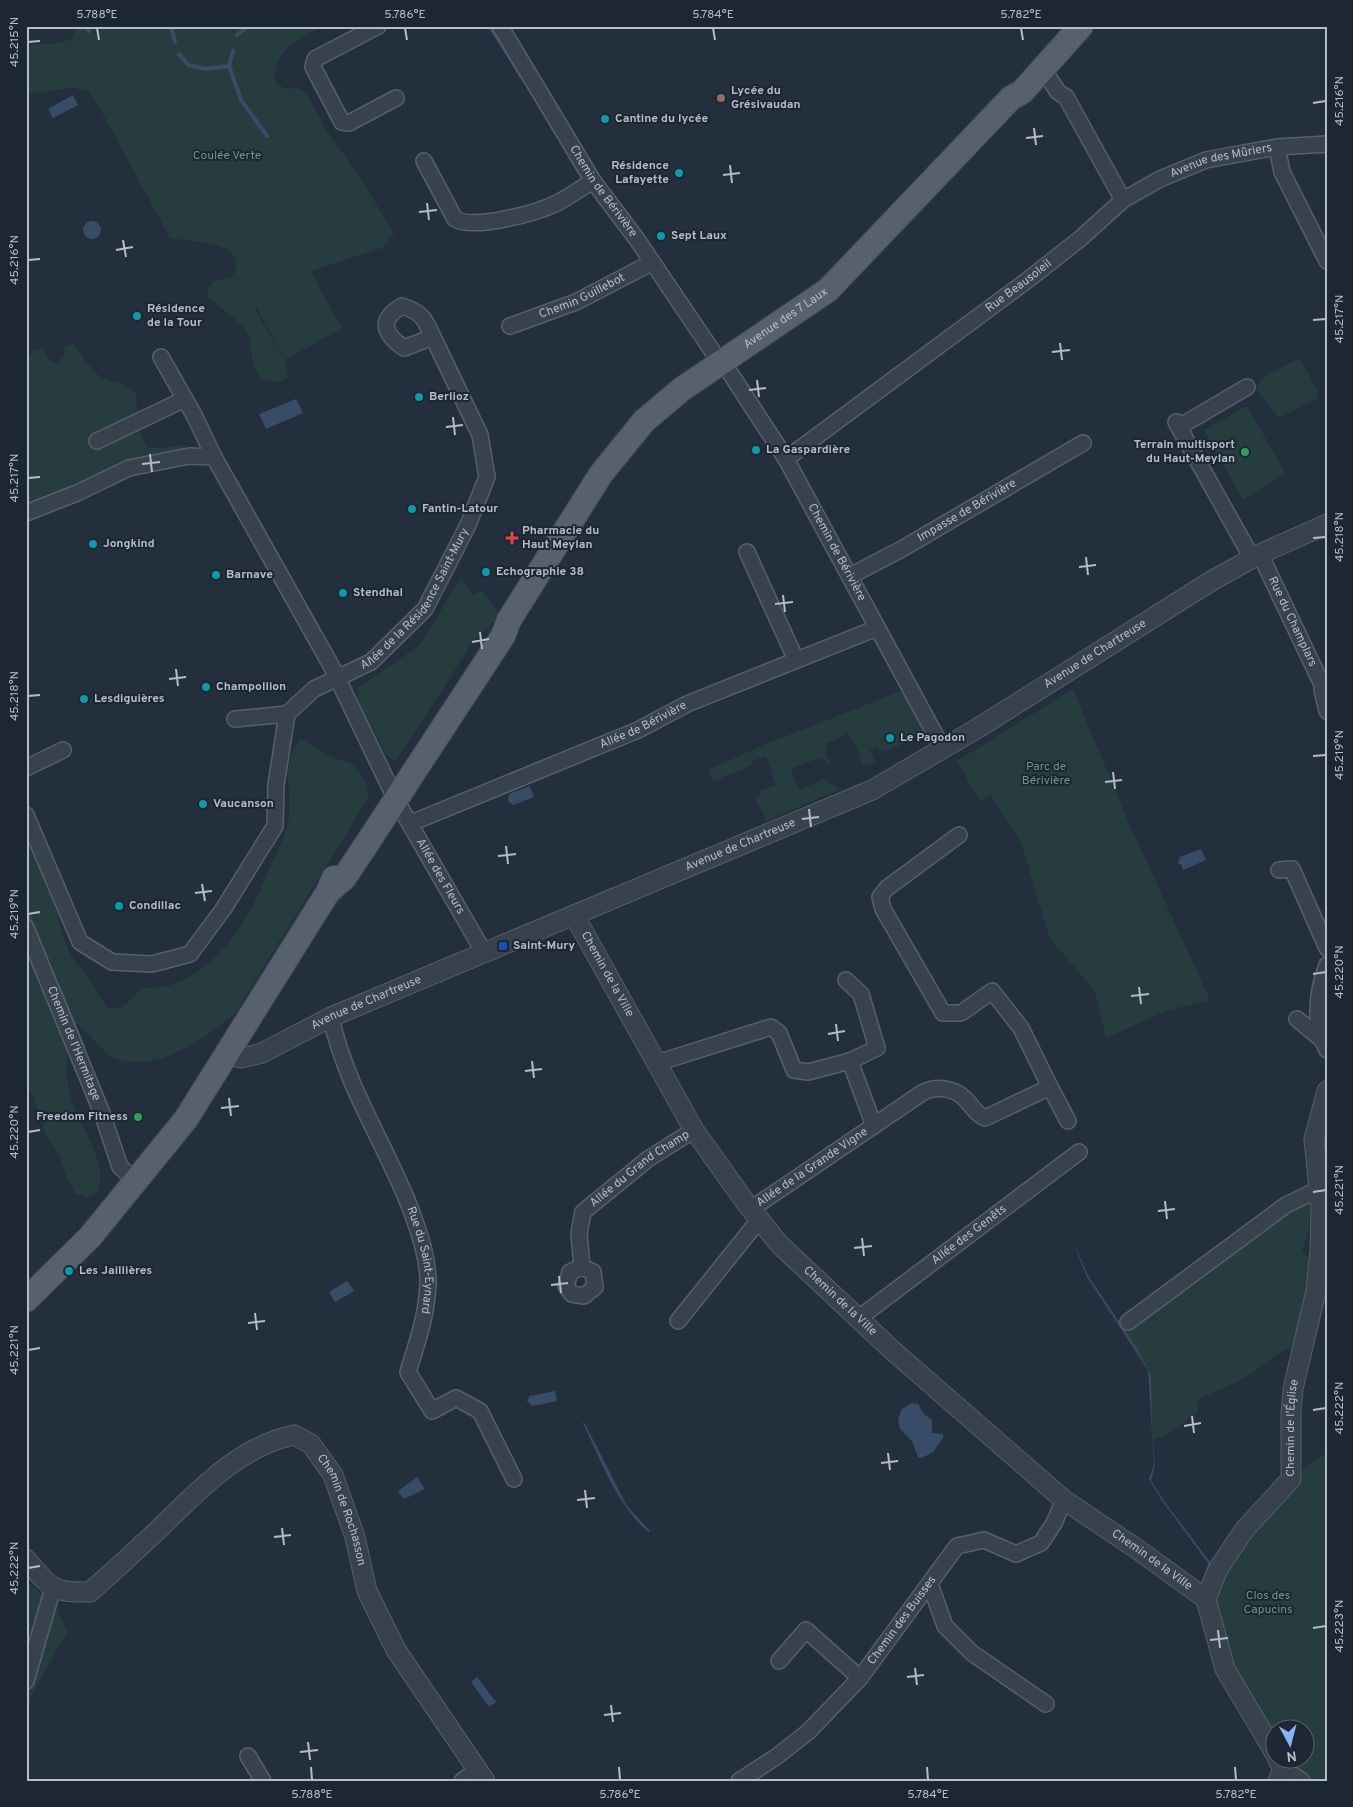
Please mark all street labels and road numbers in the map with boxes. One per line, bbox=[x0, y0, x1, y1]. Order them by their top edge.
street label: Avenue des Mûriers bbox=[1168, 140, 1274, 182]
street label: Chemin de Bérivière bbox=[565, 142, 641, 241]
street label: Rue Beausoleil bbox=[982, 256, 1055, 316]
street label: Chemin Guillebot bbox=[537, 270, 628, 323]
street label: Avenue des 7 Laux bbox=[741, 284, 831, 353]
street label: Impasse de Bérivière bbox=[915, 476, 1019, 546]
street label: Chemin de Bérivière bbox=[804, 501, 870, 604]
street label: Allée de la Résidence Saint-Mury bbox=[358, 525, 473, 674]
street label: Rue du Champlars bbox=[1264, 574, 1320, 670]
street label: Avenue de Chartreuse bbox=[1041, 616, 1150, 693]
street label: Allée de Bérivière bbox=[597, 698, 690, 753]
street label: Avenue de Chartreuse bbox=[683, 815, 798, 876]
street label: Allée des Fleurs bbox=[412, 836, 468, 917]
street label: Chemin de la Ville bbox=[577, 929, 637, 1020]
street label: Avenue de Chartreuse bbox=[308, 972, 424, 1034]
street label: Chemin de l'Hermitage bbox=[43, 984, 104, 1103]
street label: Allée de la Grande Vigne bbox=[753, 1124, 871, 1211]
street label: Allée du Grand Champ bbox=[587, 1127, 693, 1211]
street label: Allée des Genêts bbox=[928, 1201, 1010, 1268]
street label: Rue du Saint-Eynard bbox=[402, 1204, 436, 1315]
street label: Chemin de la Ville bbox=[800, 1263, 880, 1340]
street label: Chemin de l'Église bbox=[1283, 1378, 1303, 1477]
street label: Chemin de Rochasson bbox=[313, 1451, 369, 1567]
street label: Chemin de la Ville bbox=[1108, 1526, 1195, 1594]
street label: Chemin des Buisses bbox=[864, 1573, 940, 1668]

